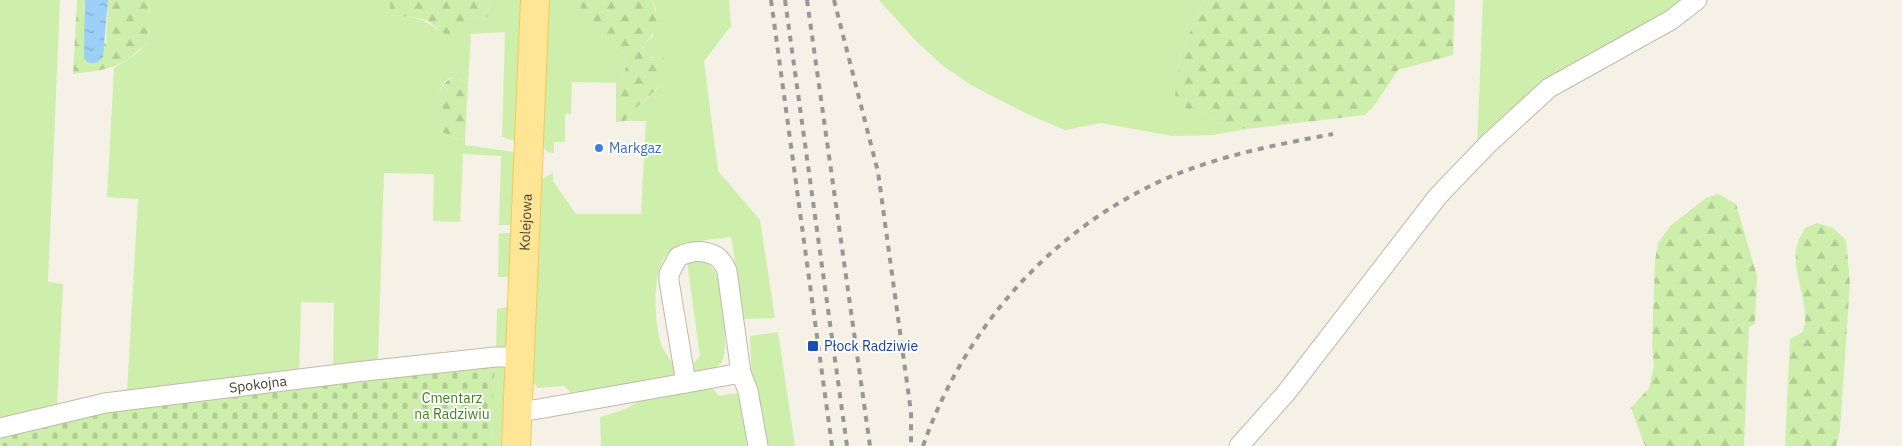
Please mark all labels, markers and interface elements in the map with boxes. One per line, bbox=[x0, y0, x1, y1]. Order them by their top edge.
place label: Markgaz bbox=[609, 139, 662, 157]
marker: Markgaz bbox=[593, 142, 605, 154]
street label: Kolejowa bbox=[515, 193, 536, 251]
place label: Płock Radziwie bbox=[824, 337, 919, 355]
marker: Płock Radziwie bbox=[806, 339, 820, 353]
street label: Spokojna bbox=[228, 372, 288, 397]
park label: Cmentarz na Radziwiu bbox=[414, 389, 490, 423]

